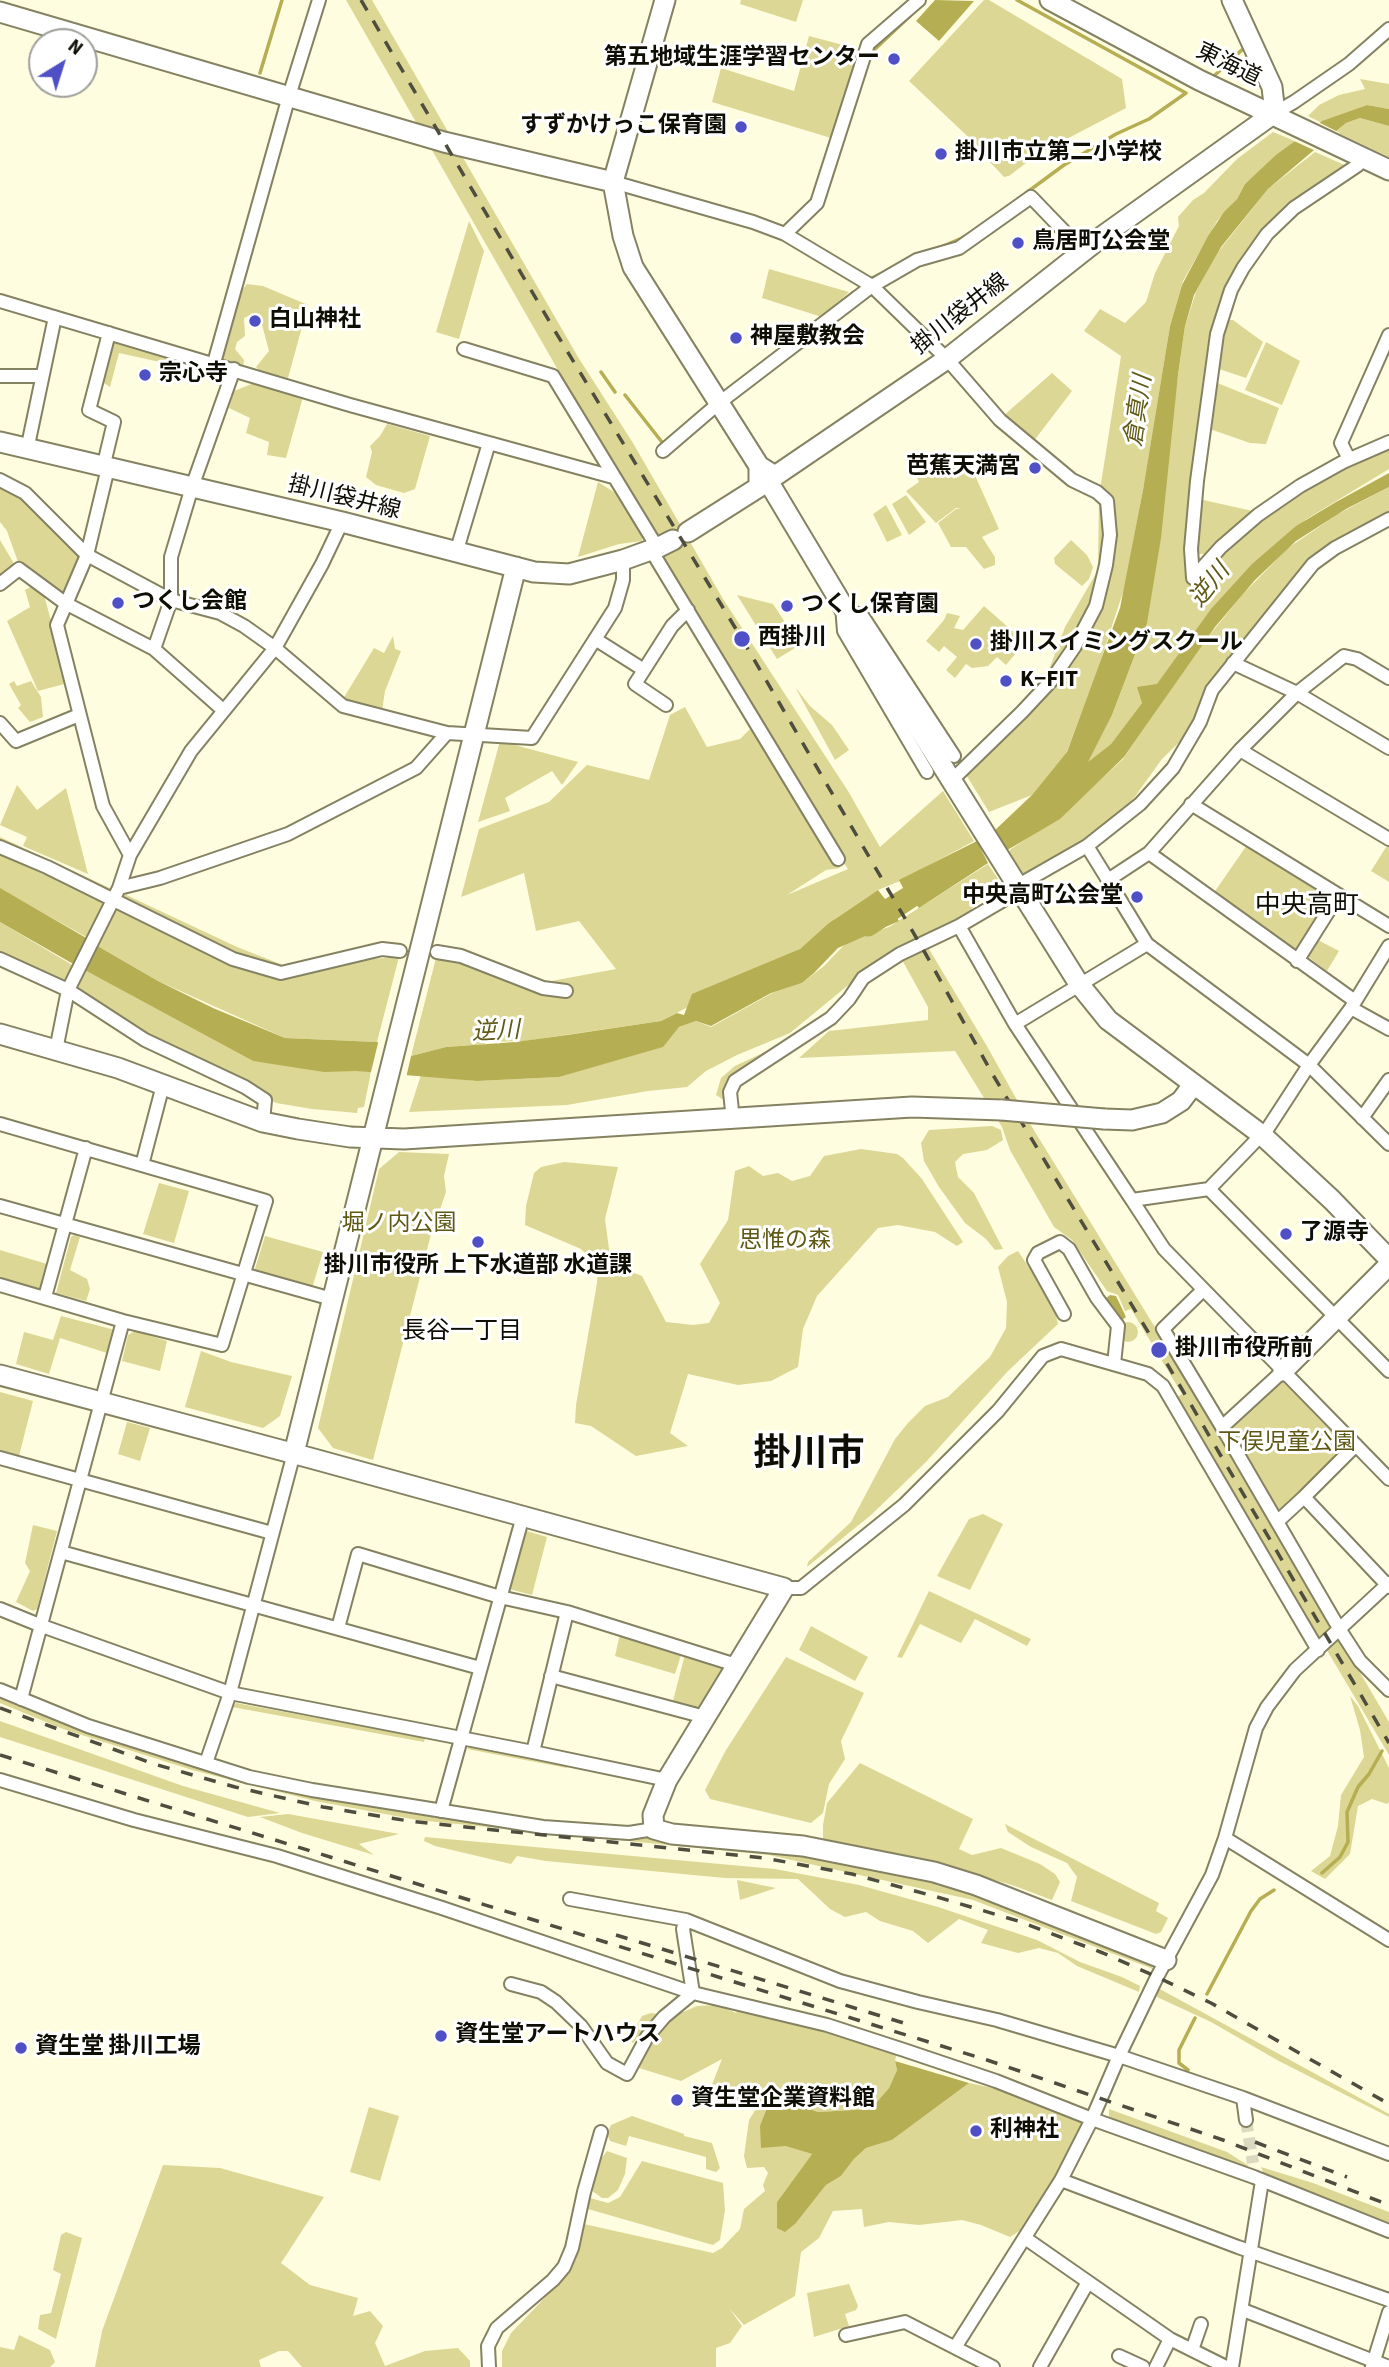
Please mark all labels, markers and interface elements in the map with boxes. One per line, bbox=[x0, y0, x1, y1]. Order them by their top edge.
north arrow bbox=[28, 28, 98, 98]
text: N bbox=[62, 33, 88, 62]
street label: 東海道 bbox=[1191, 38, 1265, 94]
place label: 第五地域生涯学習センター bbox=[604, 45, 880, 73]
marker: 第五地域生涯学習センター bbox=[886, 51, 902, 67]
place label: すずかけっこ保育園 bbox=[520, 113, 727, 141]
marker: すずかけっこ保育園 bbox=[733, 119, 749, 135]
place label: 掛川市立第二小学校 bbox=[955, 140, 1162, 168]
marker: 掛川市立第二小学校 bbox=[933, 146, 949, 162]
place label: 鳥居町公会堂 bbox=[1032, 229, 1170, 257]
marker: 鳥居町公会堂 bbox=[1010, 235, 1026, 251]
street label: 掛川袋井線 bbox=[907, 269, 1015, 361]
place label: 白山神社 bbox=[269, 307, 361, 335]
marker: 白山神社 bbox=[247, 313, 263, 329]
place label: 神屋敷教会 bbox=[750, 324, 865, 352]
marker: 神屋敷教会 bbox=[728, 330, 744, 346]
place label: 宗心寺 bbox=[159, 361, 228, 389]
marker: 宗心寺 bbox=[137, 367, 153, 383]
water label: 倉真川 bbox=[1121, 373, 1159, 449]
place label: 芭蕉天満宮 bbox=[906, 454, 1021, 482]
marker: 芭蕉天満宮 bbox=[1027, 460, 1043, 476]
street label: 掛川袋井線 bbox=[285, 472, 403, 526]
water label: 逆川 bbox=[1185, 558, 1237, 614]
place label: つくし会館 bbox=[132, 589, 247, 617]
place label: つくし保育園 bbox=[801, 592, 939, 620]
marker: つくし会館 bbox=[110, 595, 126, 611]
marker: つくし保育園 bbox=[779, 598, 795, 614]
place label: 西掛川 bbox=[758, 625, 827, 653]
marker: 西掛川 bbox=[732, 629, 752, 649]
place label: 掛川スイミングスクール bbox=[990, 630, 1243, 658]
marker: 掛川スイミングスクール bbox=[968, 636, 984, 652]
place label: K−FIT bbox=[1020, 667, 1078, 695]
marker: K−FIT bbox=[998, 673, 1014, 689]
place label: 中央高町公会堂 bbox=[962, 883, 1123, 911]
marker: 中央高町公会堂 bbox=[1129, 889, 1145, 905]
district label: 中央高町 bbox=[1255, 891, 1359, 923]
water label: 逆川 bbox=[471, 1017, 521, 1049]
park label: 堀ノ内公園 bbox=[342, 1211, 456, 1239]
place label: 了源寺 bbox=[1300, 1220, 1369, 1248]
marker: 了源寺 bbox=[1278, 1226, 1294, 1242]
park label: 思惟の森 bbox=[739, 1228, 831, 1256]
marker: 掛川市役所 上下水道部 水道課 bbox=[470, 1234, 486, 1250]
place label: 掛川市役所 上下水道部 水道課 bbox=[324, 1253, 632, 1281]
district label: 長谷一丁目 bbox=[402, 1319, 522, 1347]
place label: 掛川市役所前 bbox=[1175, 1336, 1313, 1364]
marker: 掛川市役所前 bbox=[1149, 1340, 1169, 1360]
park label: 下俣児童公園 bbox=[1218, 1430, 1356, 1458]
district label: 掛川市 bbox=[754, 1435, 864, 1479]
place label: 資生堂アートハウス bbox=[455, 2022, 661, 2050]
marker: 資生堂アートハウス bbox=[433, 2028, 449, 2044]
place label: 資生堂 掛川工場 bbox=[35, 2034, 201, 2062]
marker: 資生堂 掛川工場 bbox=[13, 2040, 29, 2056]
place label: 資生堂企業資料館 bbox=[691, 2086, 875, 2114]
marker: 資生堂企業資料館 bbox=[669, 2092, 685, 2108]
place label: 利神社 bbox=[990, 2117, 1059, 2145]
marker: 利神社 bbox=[968, 2123, 984, 2139]

